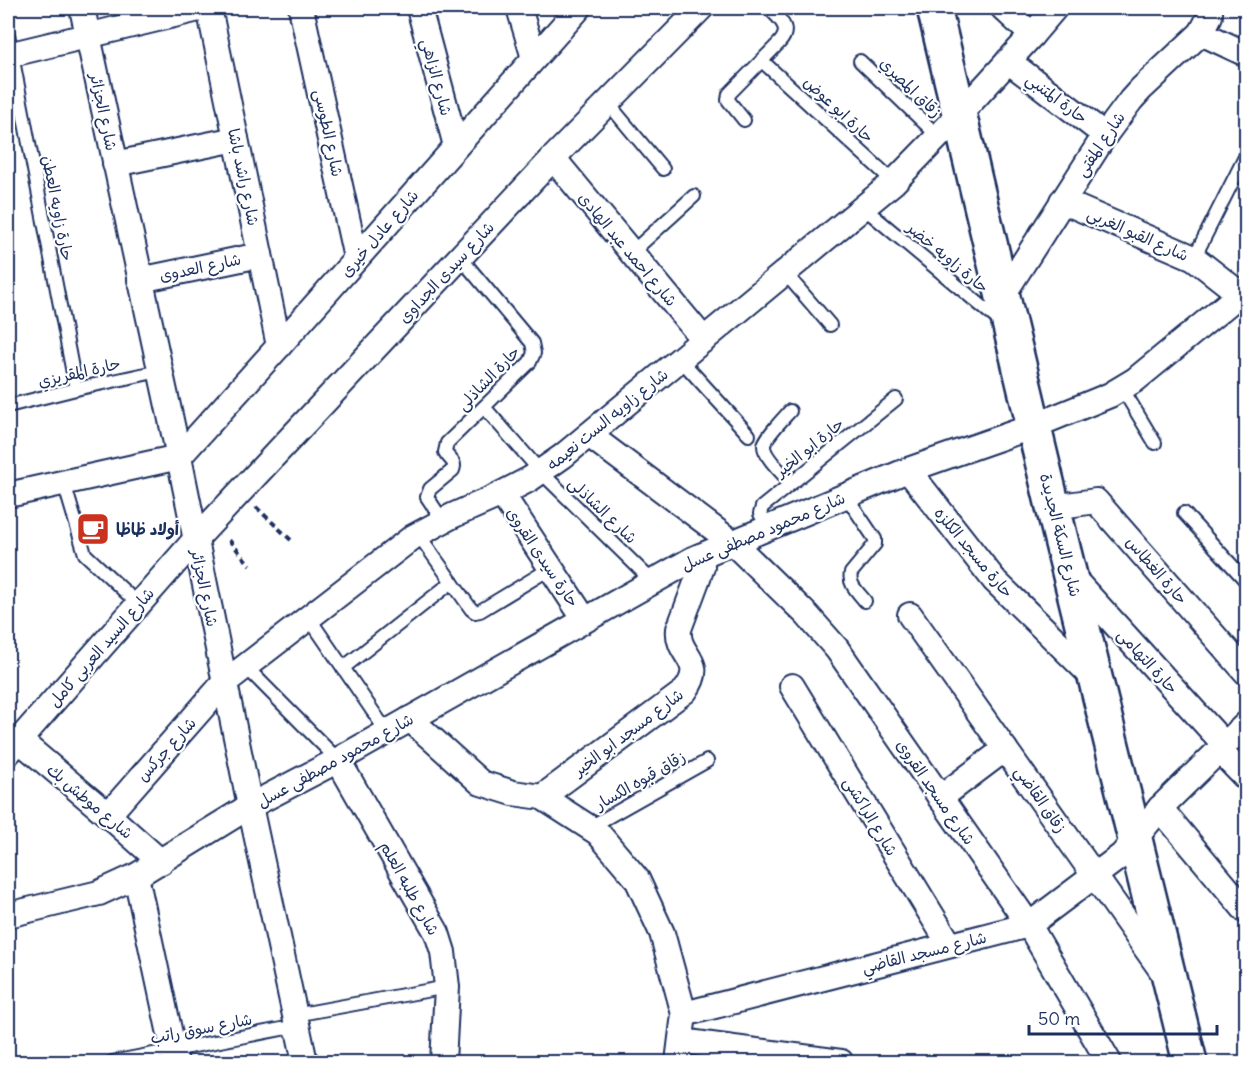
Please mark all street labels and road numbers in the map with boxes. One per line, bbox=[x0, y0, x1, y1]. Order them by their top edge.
street label: شارع الزاهي bbox=[412, 36, 457, 119]
street label: زقاق المصري bbox=[875, 53, 946, 123]
street label: حارة المتنبي bbox=[1019, 68, 1092, 132]
street label: شارع الجزائر bbox=[84, 70, 122, 153]
street label: حارة ابو عوض bbox=[799, 71, 878, 147]
street label: شارع الطوسى bbox=[308, 88, 348, 179]
street label: شارع المفتى bbox=[1071, 108, 1131, 181]
street label: شارع راشد باشا bbox=[222, 126, 264, 228]
street label: حارة زاويه العطن bbox=[38, 154, 78, 262]
street label: شارع عادل خيرى bbox=[336, 185, 424, 282]
street label: شارع احمد عبد الهادى bbox=[573, 188, 682, 311]
street label: شارع القبو الغربى bbox=[1083, 203, 1192, 267]
street label: حارة زاويه خضر bbox=[902, 216, 993, 297]
street label: شارع سيدى الجداوى bbox=[394, 217, 500, 328]
street label: شارع العدوى bbox=[157, 249, 243, 287]
street label: حارة الشاذلى bbox=[452, 341, 525, 415]
street label: حارة المقريزي bbox=[36, 353, 123, 393]
street label: شارع زاويه الست نعيمه bbox=[542, 364, 673, 476]
street label: حارة ابو الخير bbox=[769, 413, 848, 483]
street label: شارع السكة الجديدة bbox=[1034, 471, 1086, 599]
street label: شارع الشاذلى bbox=[563, 472, 641, 549]
street label: شارع محمود مصطفى عسل bbox=[678, 487, 849, 576]
street label: حارة سيدى القروى bbox=[502, 503, 584, 611]
street label: حارة مسجد الكلزه bbox=[930, 503, 1018, 601]
street label: حارة الغطاس bbox=[1122, 532, 1192, 608]
street label: شارع الجزائر bbox=[185, 546, 223, 629]
street label: شارع السيد العربى كامل bbox=[44, 583, 160, 712]
street label: حارة التهامى bbox=[1113, 624, 1182, 698]
street label: شارع مسجد ابو الخير bbox=[567, 684, 688, 783]
street label: شارع محمود مصطفى عسل bbox=[253, 709, 418, 813]
street label: شارع جركس bbox=[132, 713, 201, 786]
street label: شارع مسجد القروى bbox=[891, 735, 980, 850]
street label: زقاق قبوه الكسار bbox=[590, 746, 689, 816]
street label: شارع موطش بك bbox=[42, 759, 137, 844]
street label: زقاق القاضي bbox=[1007, 762, 1071, 839]
street label: شارع الراكشى bbox=[838, 773, 902, 860]
street label: شارع طلبه العلم bbox=[373, 837, 444, 940]
street label: شارع مسجد القاضي bbox=[860, 927, 990, 982]
street label: شارع سوق راتب bbox=[148, 1008, 254, 1050]

